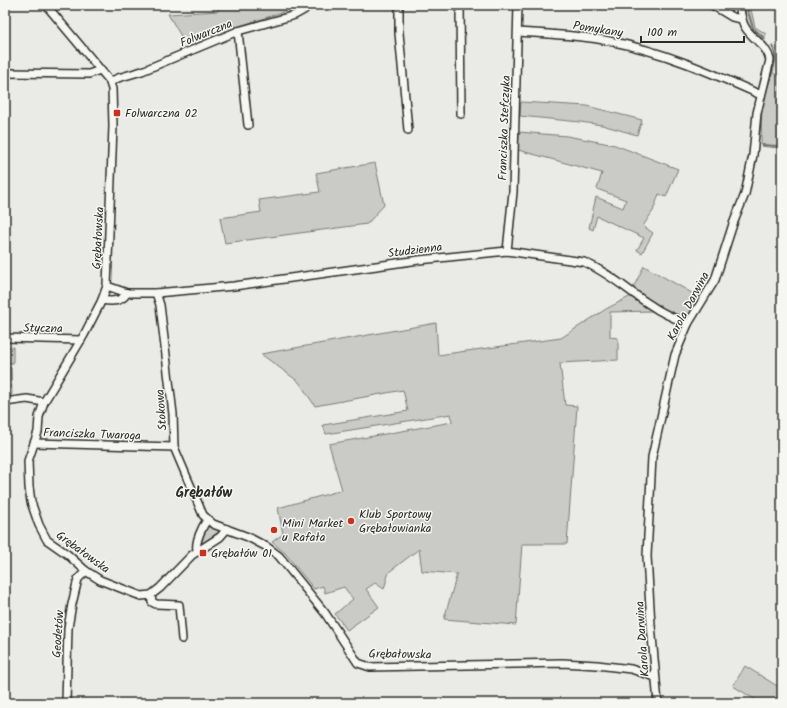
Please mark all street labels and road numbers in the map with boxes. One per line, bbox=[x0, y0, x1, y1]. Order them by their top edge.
street label: Folwarczna bbox=[177, 14, 236, 53]
street label: Pomykany bbox=[572, 16, 625, 43]
street label: Franciszka Stefczyka bbox=[493, 75, 516, 181]
street label: Grębałowska bbox=[87, 206, 110, 270]
street label: Studzienna bbox=[387, 238, 444, 263]
street label: Karola Darwina bbox=[662, 268, 715, 344]
street label: Styczna bbox=[23, 319, 63, 338]
street label: Stokowa bbox=[151, 388, 172, 431]
street label: Franciszka Twaroga bbox=[43, 423, 142, 446]
street label: Grębałowska bbox=[52, 526, 114, 579]
street label: Karola Darwina bbox=[630, 600, 655, 677]
street label: Geodetów bbox=[47, 609, 70, 658]
street label: Grębałowska bbox=[368, 644, 432, 665]

